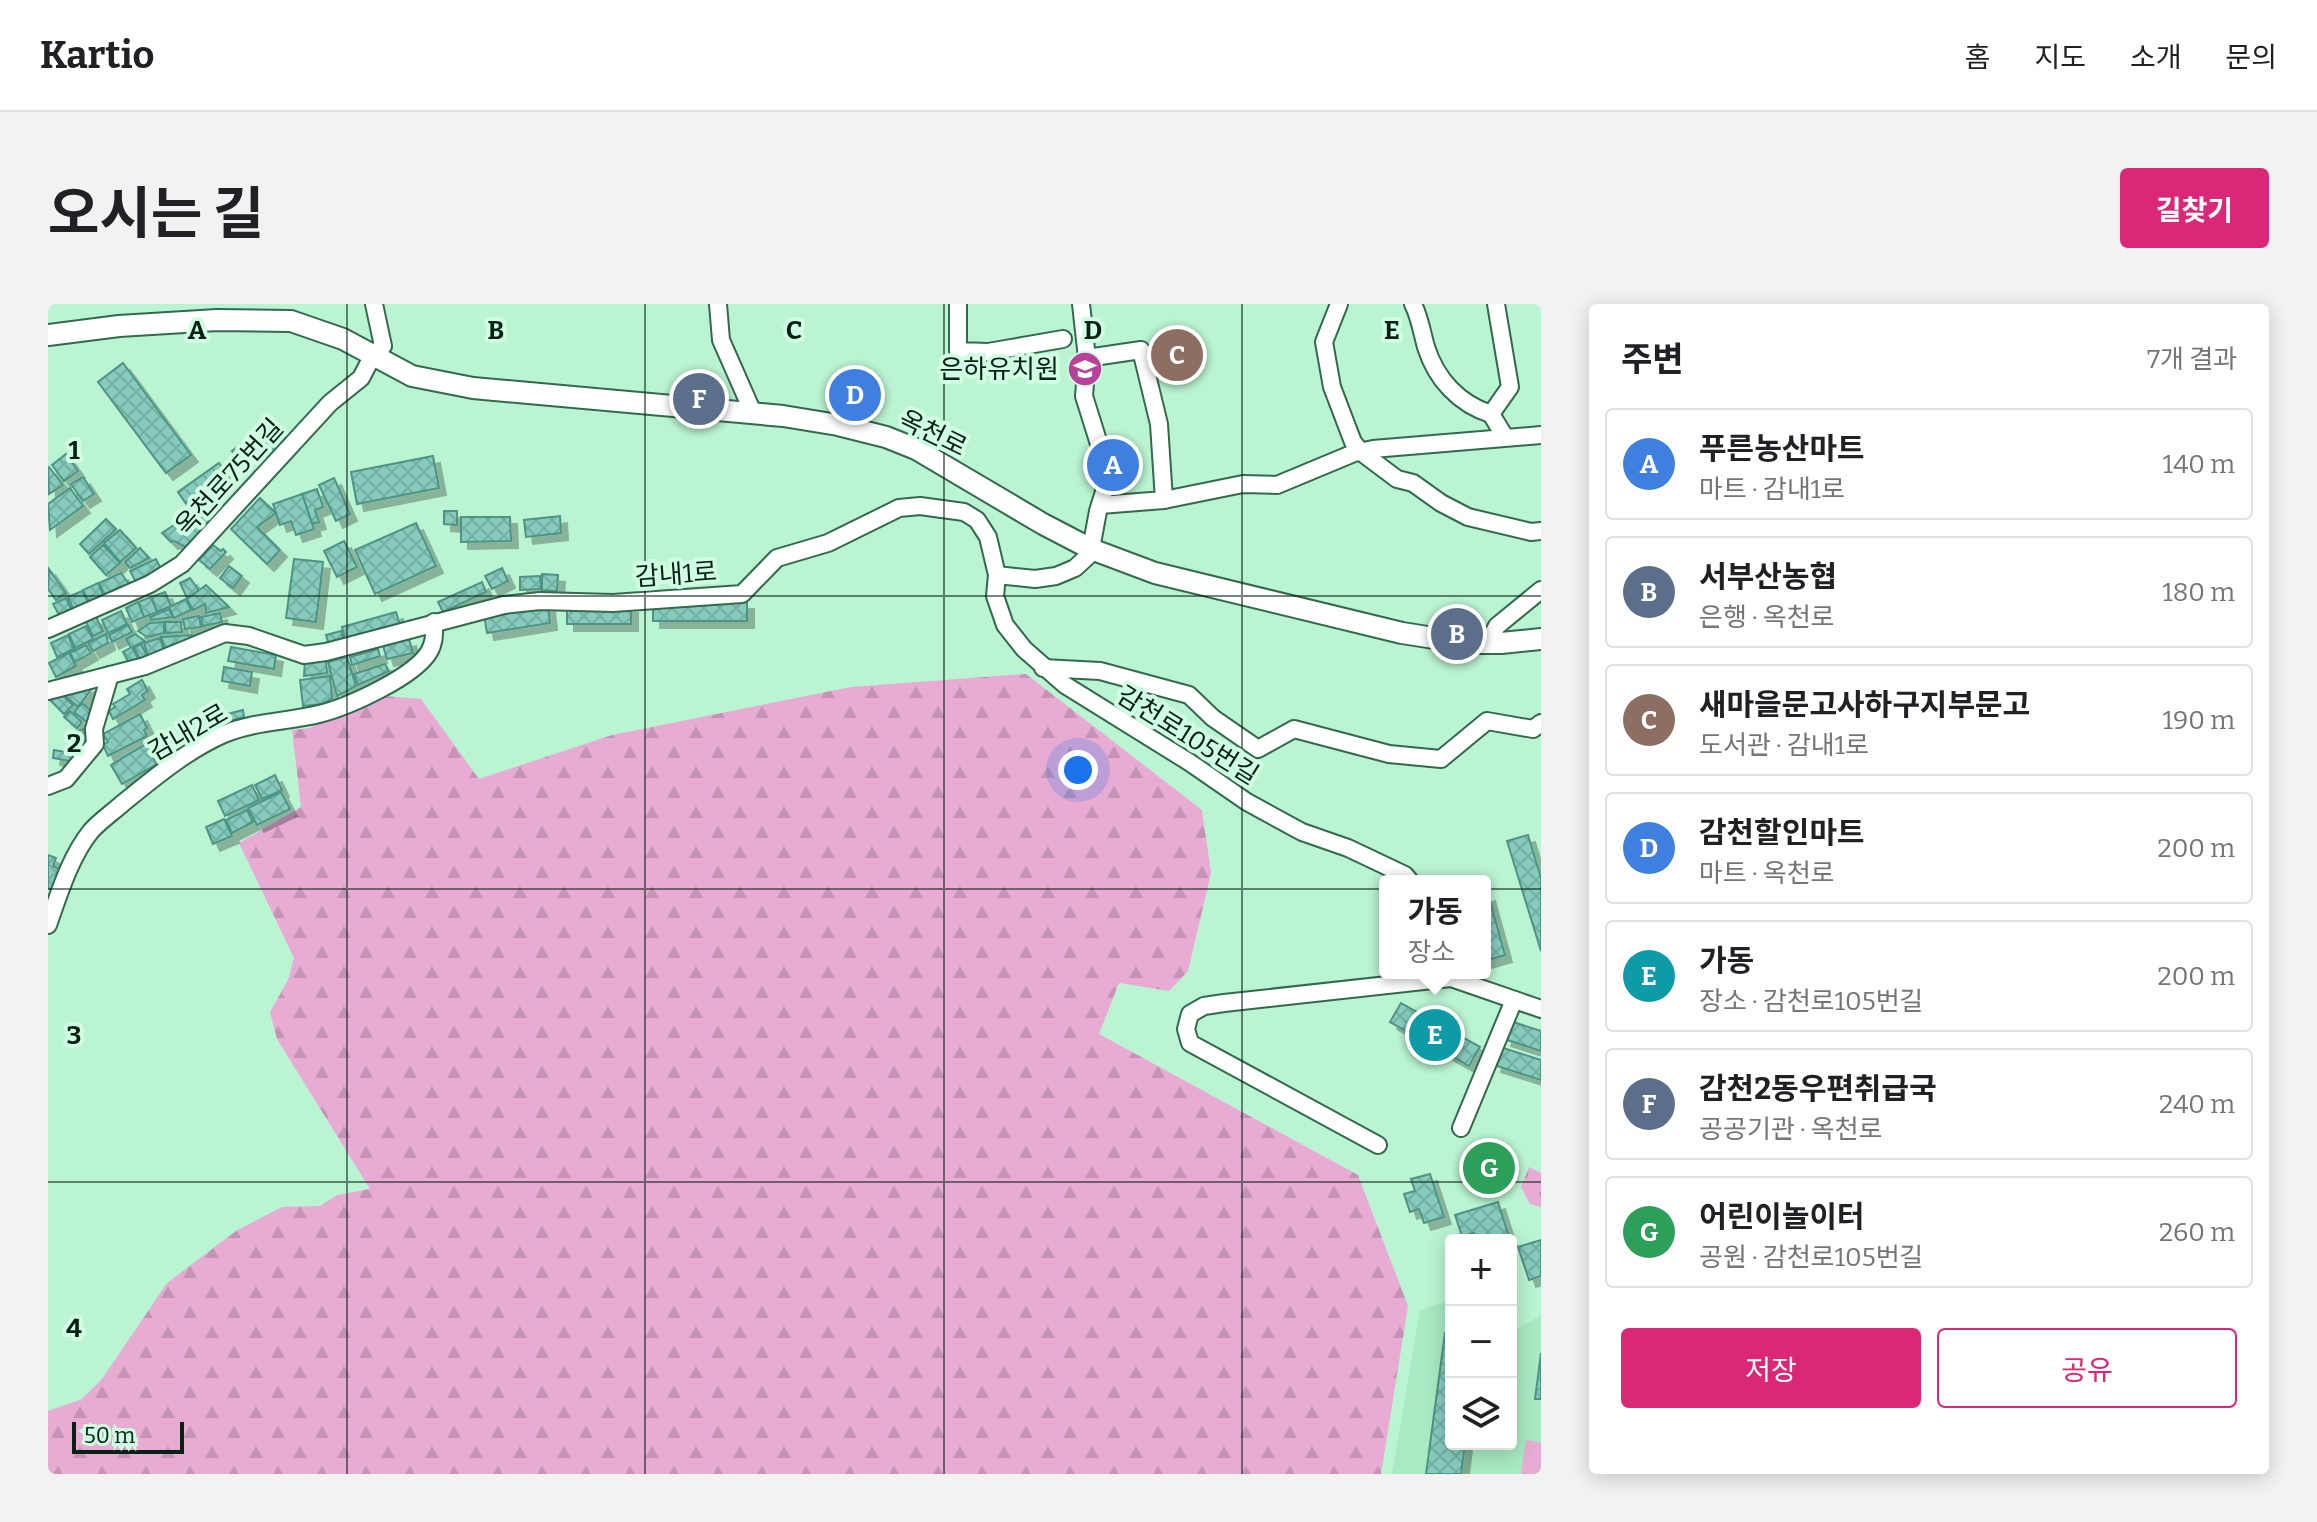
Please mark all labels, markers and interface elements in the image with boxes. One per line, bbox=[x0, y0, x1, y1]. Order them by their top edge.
text: Kartio bbox=[40, 32, 154, 78]
text: 홈 bbox=[1965, 41, 1990, 74]
text: 지도 bbox=[2034, 41, 2086, 74]
text: 소개 bbox=[2130, 41, 2181, 74]
text: 문의 bbox=[2225, 41, 2277, 74]
button: 길찾기 bbox=[2120, 168, 2269, 248]
text: 오시는 길 bbox=[48, 181, 264, 248]
text: A bbox=[188, 315, 207, 346]
text: B bbox=[488, 315, 504, 346]
text: C bbox=[786, 315, 802, 346]
text: D bbox=[1084, 315, 1102, 346]
text: E bbox=[1384, 315, 1400, 346]
pin: C bbox=[1151, 325, 1203, 385]
text: 주변 bbox=[1621, 339, 1684, 380]
text: 7개 결과 bbox=[2147, 344, 2237, 375]
school or university icon: 은하유치원 bbox=[1066, 350, 1104, 388]
place label: 은하유치원 bbox=[939, 354, 1059, 385]
pin: D bbox=[829, 365, 881, 425]
pin: F bbox=[673, 369, 725, 429]
street label: 옥천로 bbox=[894, 404, 972, 463]
street label: 옥천로75번길 bbox=[169, 413, 290, 542]
text: 푸른농산마트 bbox=[1699, 431, 1865, 467]
text: 1 bbox=[68, 435, 80, 466]
pin: A bbox=[1087, 435, 1139, 495]
text: A bbox=[1640, 449, 1658, 480]
text: 140 m bbox=[2163, 449, 2235, 480]
text: 마트 · 감내1로 bbox=[1699, 474, 1845, 505]
street label: 감내1로 bbox=[634, 556, 718, 593]
text: 서부산농협 bbox=[1699, 559, 1837, 595]
text: B bbox=[1641, 577, 1657, 608]
text: 180 m bbox=[2162, 577, 2235, 608]
text: 은행 · 옥천로 bbox=[1699, 602, 1835, 633]
pin: B bbox=[1431, 604, 1483, 664]
street label: 감천로105번길 bbox=[1111, 680, 1264, 791]
text: 새마을문고사하구지부문고 bbox=[1699, 687, 2030, 723]
street label: 감내2로 bbox=[143, 698, 233, 767]
text: C bbox=[1641, 705, 1657, 736]
text: 190 m bbox=[2163, 705, 2235, 736]
text: 2 bbox=[67, 728, 81, 759]
text: 도서관 · 감내1로 bbox=[1699, 730, 1869, 761]
your location bbox=[1058, 750, 1098, 790]
text: 감천할인마트 bbox=[1699, 815, 1865, 851]
text: D bbox=[1640, 833, 1658, 864]
text: 200 m bbox=[2158, 833, 2235, 864]
text: 마트 · 옥천로 bbox=[1699, 858, 1835, 889]
popup bbox=[1379, 875, 1491, 979]
text: 가동 bbox=[1407, 894, 1463, 930]
text: 장소 bbox=[1407, 937, 1455, 968]
text: 가동 bbox=[1699, 943, 1754, 979]
text: E bbox=[1641, 961, 1657, 992]
text: 200 m bbox=[2158, 961, 2235, 992]
text: 장소 · 감천로105번길 bbox=[1699, 986, 1923, 1017]
pin: E bbox=[1409, 1005, 1461, 1065]
text: 3 bbox=[67, 1020, 81, 1051]
text: 감천2동우편취급국 bbox=[1699, 1071, 1937, 1107]
text: F bbox=[1642, 1089, 1656, 1120]
text: 240 m bbox=[2159, 1089, 2235, 1120]
text: 공공기관 · 옥천로 bbox=[1699, 1114, 1882, 1145]
pin: G bbox=[1463, 1138, 1515, 1198]
text: 어린이놀이터 bbox=[1699, 1199, 1865, 1235]
text: G bbox=[1640, 1217, 1658, 1248]
text: 260 m bbox=[2159, 1217, 2235, 1248]
map controls bbox=[1445, 1234, 1517, 1450]
button: + bbox=[1445, 1234, 1517, 1306]
text: 공원 · 감천로105번길 bbox=[1699, 1242, 1923, 1273]
button: − bbox=[1445, 1306, 1517, 1378]
text: 4 bbox=[66, 1313, 82, 1344]
button: 저장 bbox=[1621, 1328, 1921, 1408]
button: 공유 bbox=[1937, 1328, 2237, 1408]
button: layers bbox=[1445, 1378, 1517, 1450]
scale bar bbox=[72, 1418, 184, 1454]
text: 50 m bbox=[84, 1422, 135, 1449]

